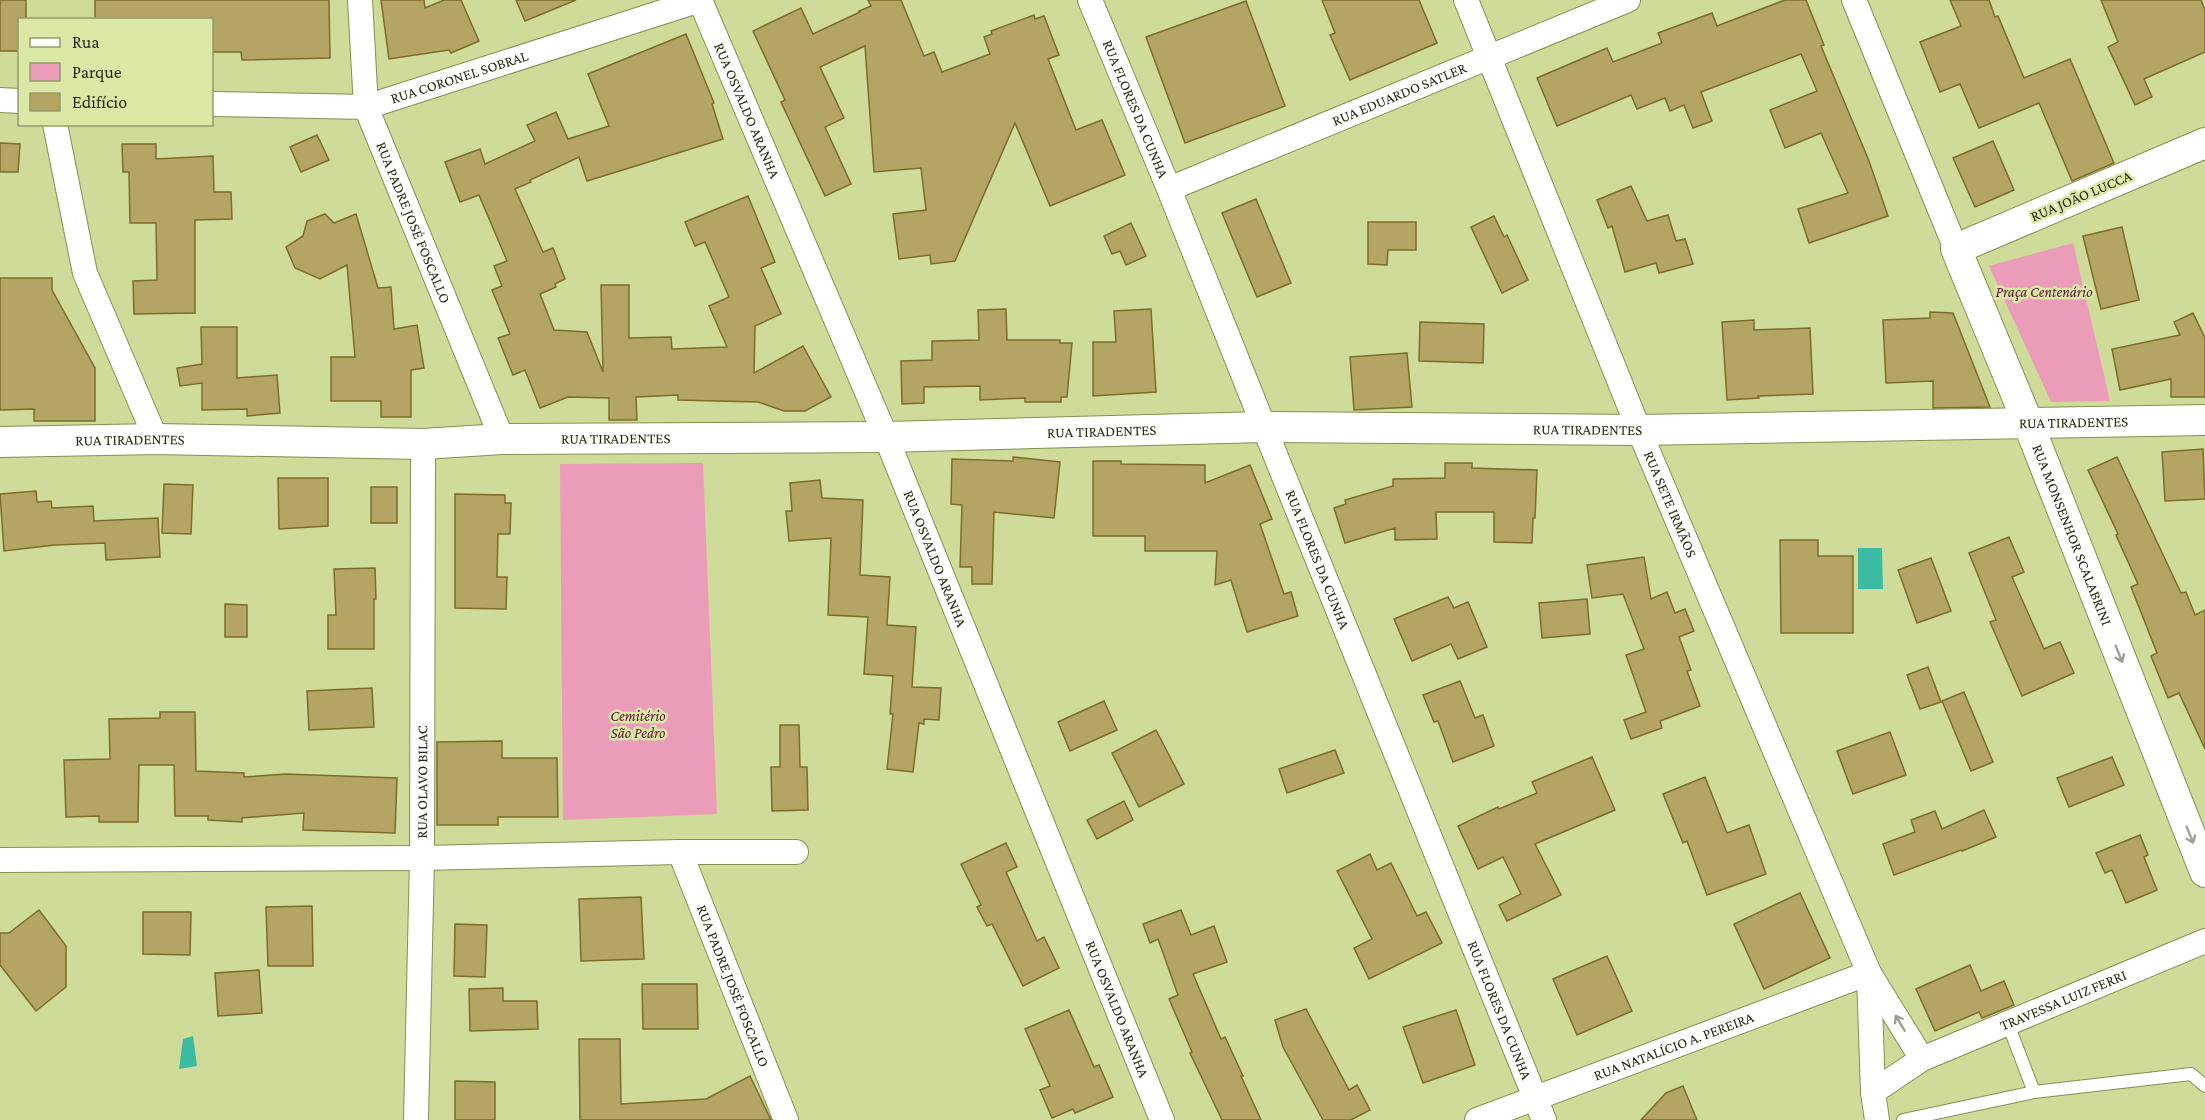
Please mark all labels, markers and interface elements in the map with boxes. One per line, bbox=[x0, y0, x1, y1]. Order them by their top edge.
legend bbox=[18, 18, 213, 126]
text: Rua bbox=[72, 32, 100, 52]
street label: RUA FLORES DA CUNHA bbox=[1100, 37, 1172, 181]
street label: RUA OSVALDO ARANHA bbox=[711, 40, 783, 181]
street label: RUA CORONEL SOBRAL bbox=[388, 47, 531, 107]
street label: RUA EDUARDO SATLER bbox=[1330, 59, 1469, 129]
text: Parque bbox=[72, 62, 122, 82]
text: Edifício bbox=[72, 92, 127, 112]
street label: RUA PADRE JOSÉ FOSCALLO bbox=[373, 139, 454, 306]
street label: RUA JOÃO LUCCA bbox=[2028, 167, 2135, 225]
park label: Praça Centenário bbox=[1995, 284, 2093, 301]
street label: RUA TIRADENTES bbox=[2019, 413, 2128, 431]
street label: RUA TIRADENTES bbox=[1533, 421, 1642, 438]
street label: RUA TIRADENTES bbox=[1047, 422, 1157, 441]
street label: RUA TIRADENTES bbox=[561, 430, 671, 447]
street label: RUA TIRADENTES bbox=[75, 431, 185, 449]
street label: RUA MONSENHOR SCALABRINI bbox=[2029, 442, 2115, 628]
street label: RUA SETE IRMÃOS bbox=[1641, 448, 1700, 560]
street label: RUA OSVALDO ARANHA bbox=[900, 488, 970, 630]
street label: RUA FLORES DA CUNHA bbox=[1282, 488, 1353, 632]
one-way arrow bbox=[2114, 644, 2125, 662]
park label: Cemitério São Pedro bbox=[610, 708, 666, 741]
street label: RUA OLAVO BILAC bbox=[414, 725, 430, 839]
one-way arrow bbox=[2186, 825, 2197, 844]
street label: RUA PADRE JOSÉ FOSCALLO bbox=[694, 902, 772, 1069]
street label: RUA OSVALDO ARANHA bbox=[1082, 938, 1152, 1080]
street label: RUA FLORES DA CUNHA bbox=[1464, 938, 1535, 1082]
street label: TRAVESSA LUIZ FERRI bbox=[1998, 967, 2129, 1034]
street label: RUA NATALÍCIO A. PEREIRA bbox=[1592, 1009, 1756, 1083]
one-way arrow bbox=[1894, 1015, 1906, 1032]

